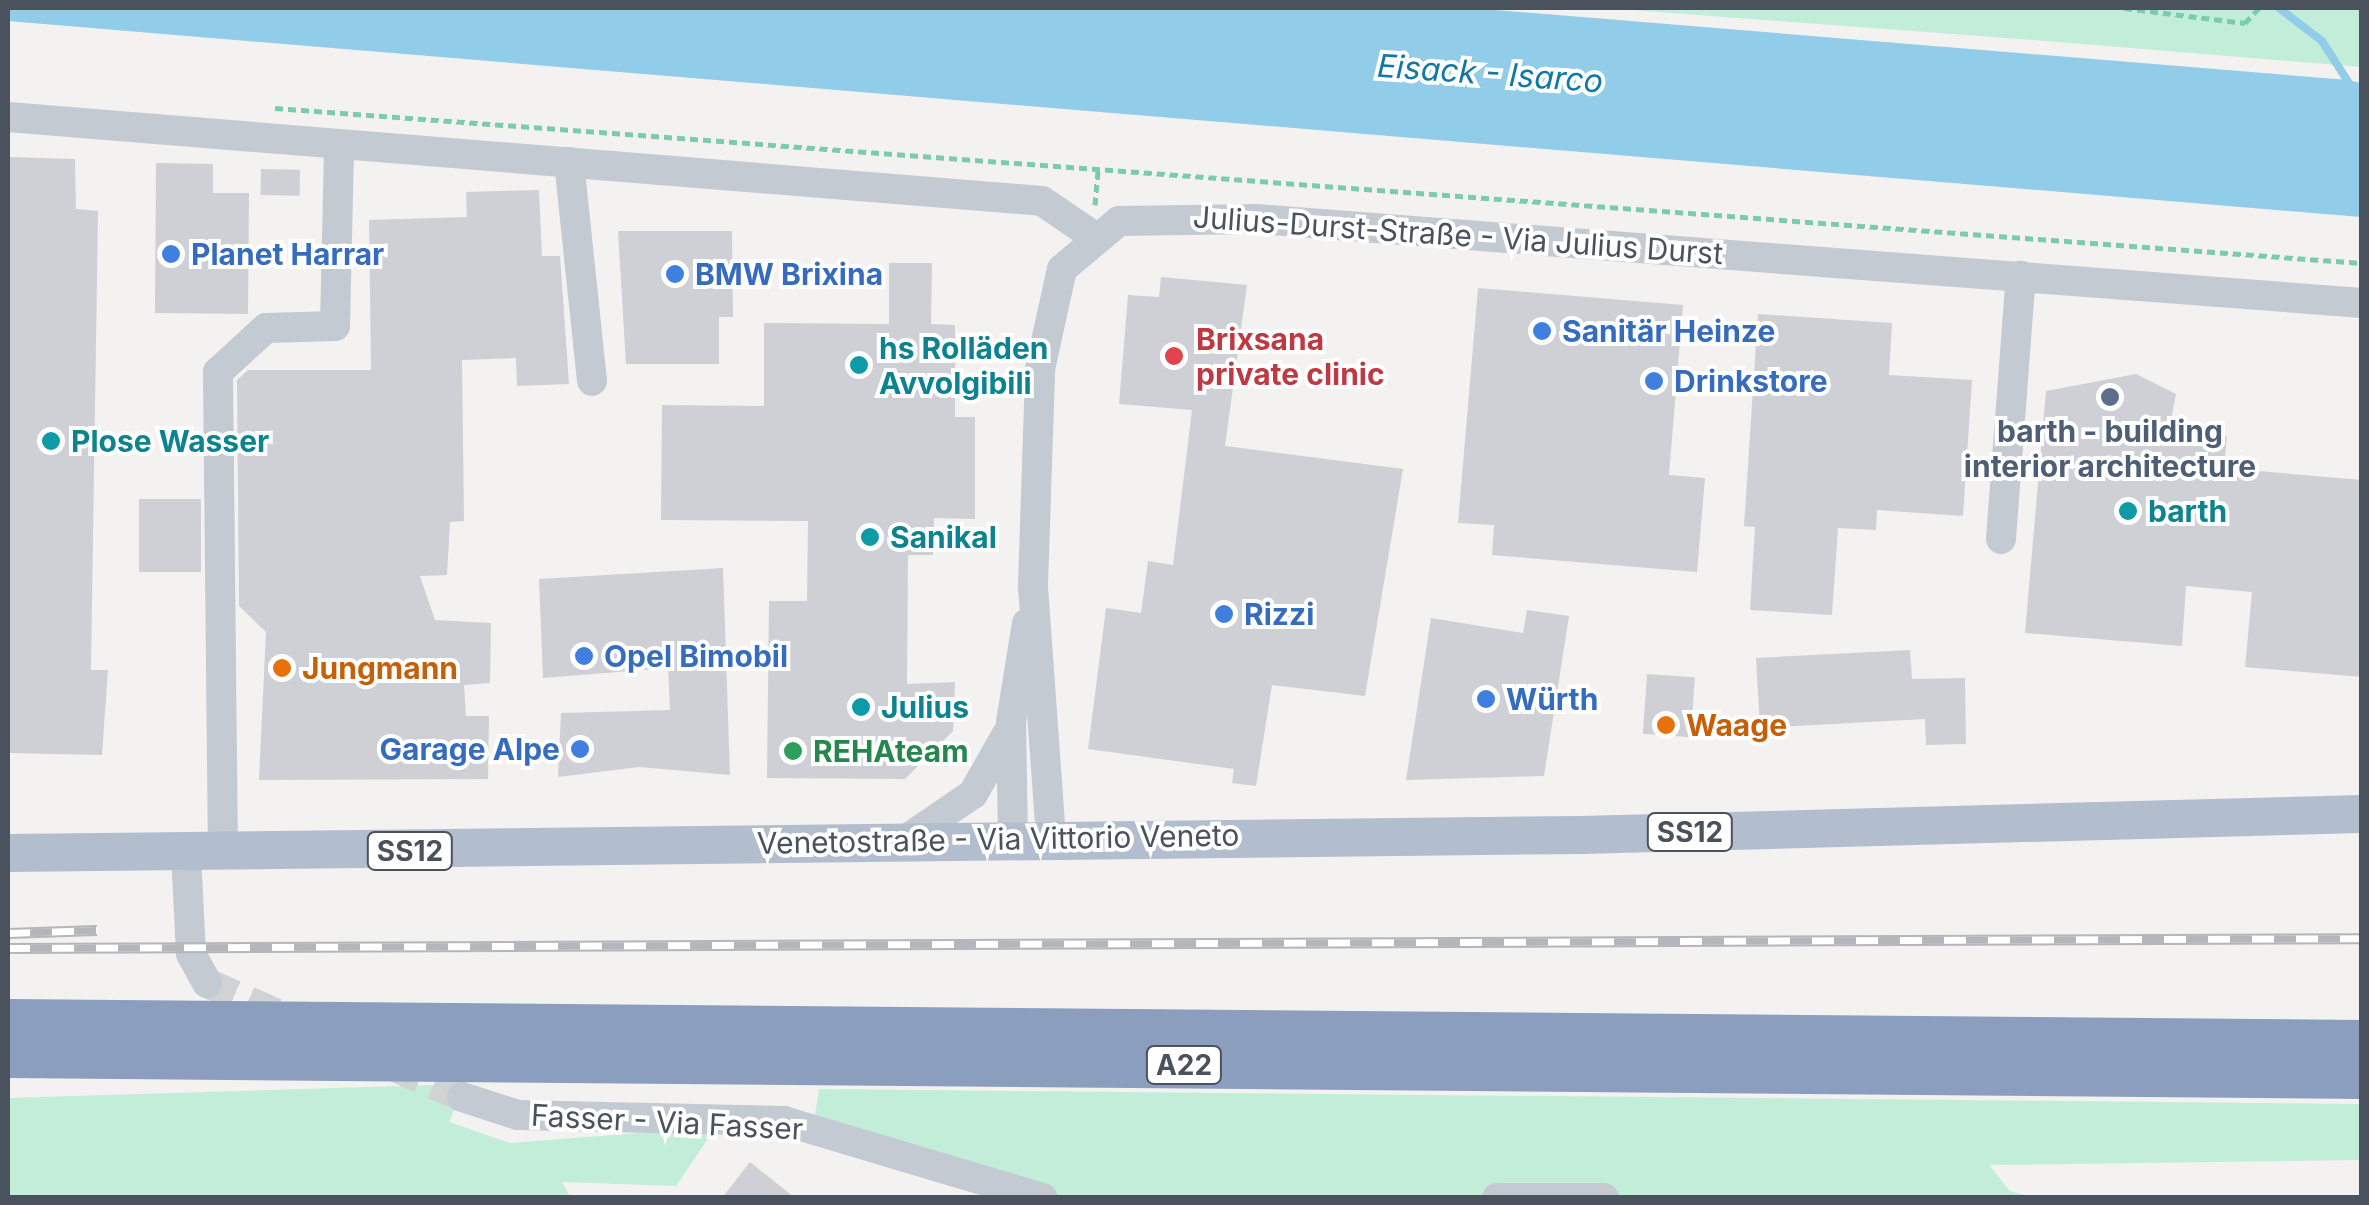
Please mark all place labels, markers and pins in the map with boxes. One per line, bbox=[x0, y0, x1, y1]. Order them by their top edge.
place label: Planet Harrar bbox=[191, 236, 384, 272]
marker: Planet Harrar bbox=[160, 243, 182, 265]
place label: BMW Brixina bbox=[695, 256, 883, 292]
marker: BMW Brixina bbox=[664, 263, 686, 285]
place label: Sanitär Heinze bbox=[1562, 313, 1775, 349]
marker: Sanitär Heinze bbox=[1531, 320, 1553, 342]
place label: Brixsana private clinic bbox=[1196, 321, 1385, 392]
place label: hs Rolläden Avvolgibili bbox=[879, 330, 1048, 400]
marker: Brixsana private clinic bbox=[1161, 343, 1187, 369]
marker: hs Rolläden Avvolgibili bbox=[848, 354, 870, 376]
place label: Drinkstore bbox=[1674, 363, 1828, 399]
marker: Drinkstore bbox=[1643, 370, 1665, 392]
marker: barth - building interior architecture bbox=[2099, 386, 2121, 408]
place label: barth - building interior architecture bbox=[1964, 413, 2256, 484]
place label: Plose Wasser bbox=[71, 423, 269, 459]
marker: Plose Wasser bbox=[40, 430, 62, 452]
place label: barth bbox=[2148, 493, 2227, 529]
marker: barth bbox=[2117, 500, 2139, 522]
place label: Sanikal bbox=[890, 519, 997, 555]
marker: Sanikal bbox=[859, 526, 881, 548]
place label: Rizzi bbox=[1244, 596, 1314, 632]
marker: Rizzi bbox=[1213, 603, 1235, 625]
place label: Opel Bimobil bbox=[604, 638, 788, 674]
marker: Opel Bimobil bbox=[573, 645, 595, 667]
place label: Jungmann bbox=[302, 650, 458, 686]
marker: Jungmann bbox=[271, 657, 293, 679]
place label: Würth bbox=[1506, 681, 1598, 717]
marker: Würth bbox=[1475, 688, 1497, 710]
place label: Julius bbox=[881, 689, 969, 725]
marker: Julius bbox=[850, 696, 872, 718]
place label: Waage bbox=[1686, 707, 1787, 743]
marker: Waage bbox=[1655, 714, 1677, 736]
place label: Garage Alpe bbox=[380, 731, 560, 767]
place label: REHAteam bbox=[813, 733, 969, 769]
marker: Garage Alpe bbox=[569, 738, 591, 760]
marker: REHAteam bbox=[782, 740, 804, 762]

